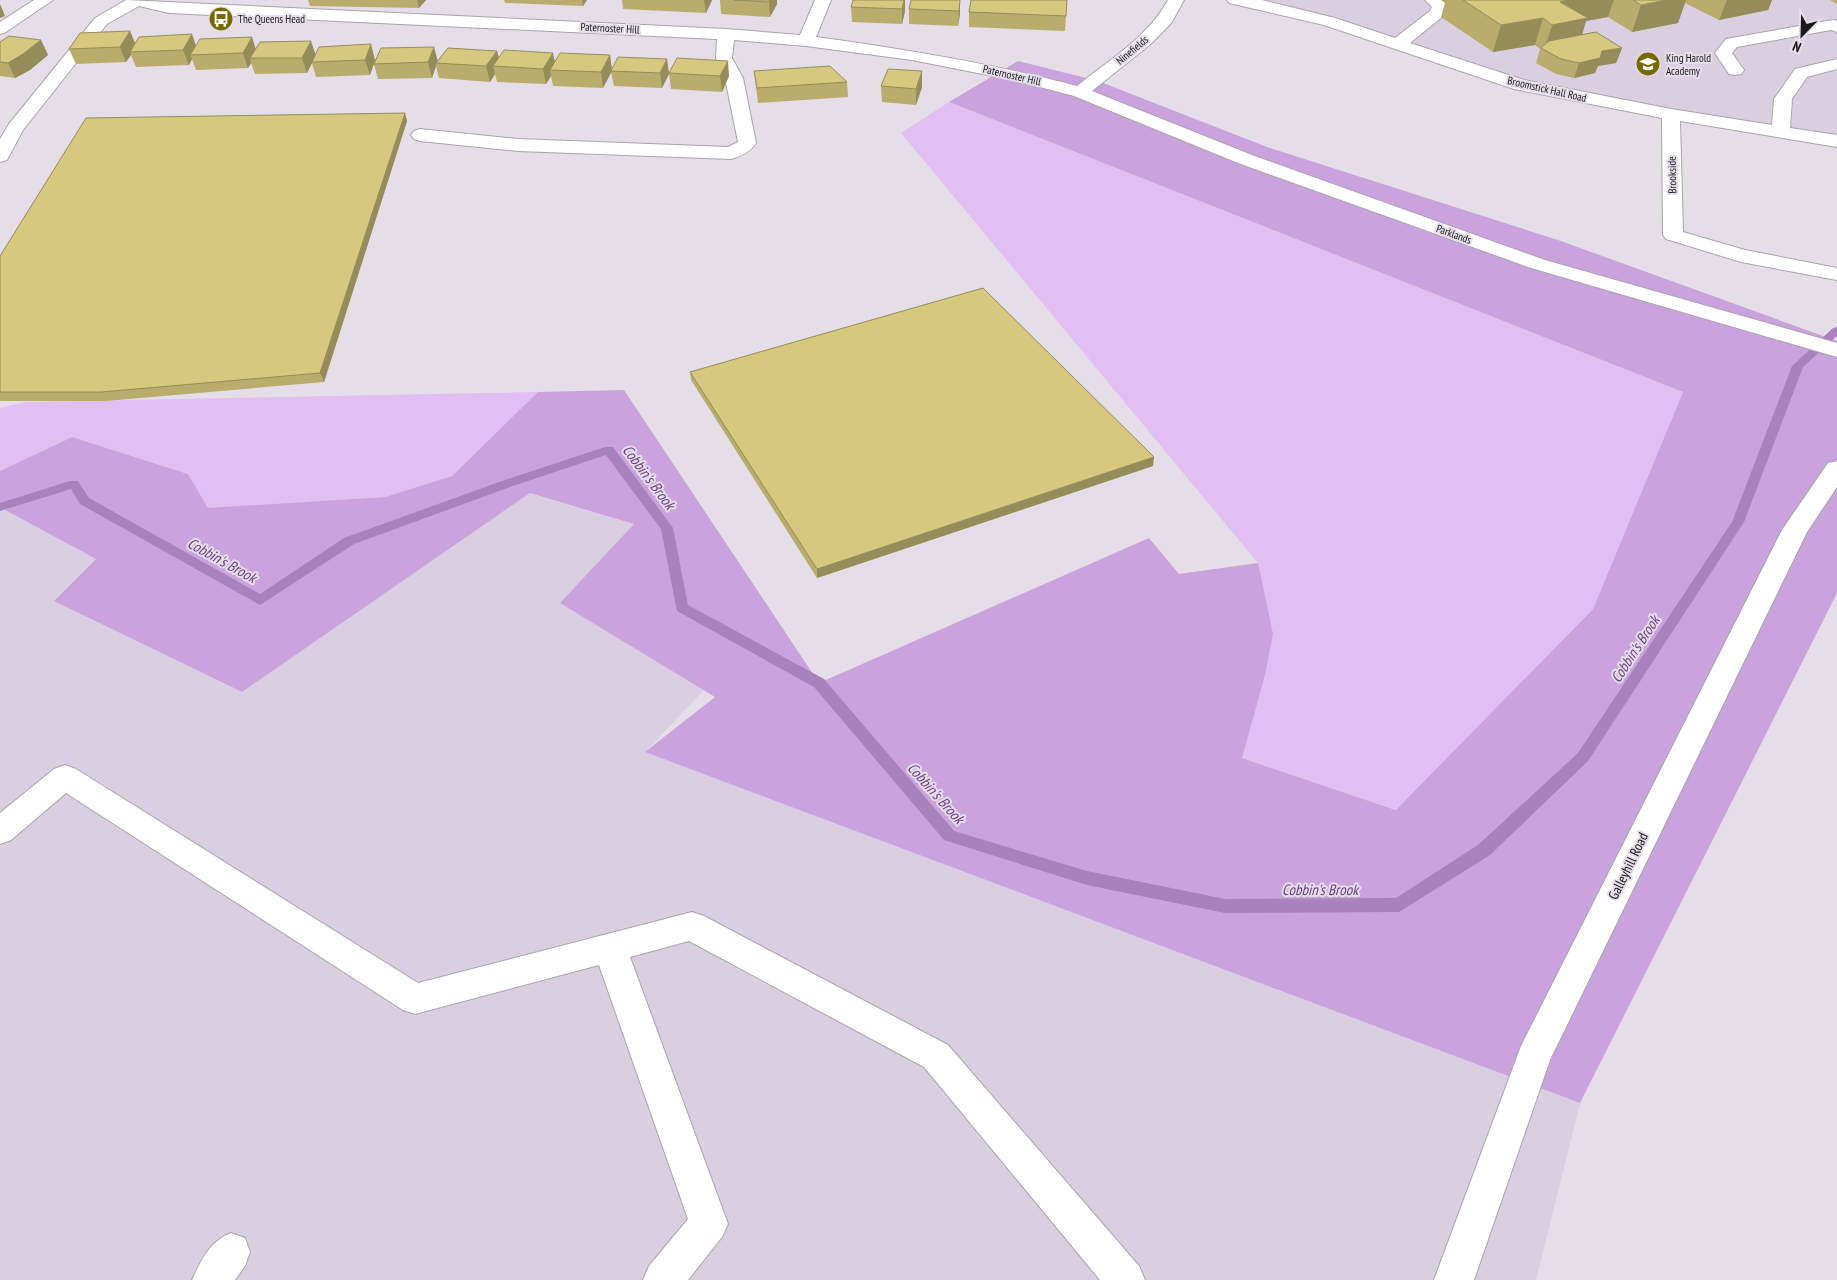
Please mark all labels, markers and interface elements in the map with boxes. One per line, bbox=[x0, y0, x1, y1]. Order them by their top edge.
bus stop icon: The Queens Head bbox=[208, 6, 234, 32]
north arrow bbox=[1777, 10, 1827, 60]
place label: The Queens Head bbox=[238, 12, 305, 26]
street label: Paternoster Hill bbox=[580, 19, 640, 37]
street label: Ninefields bbox=[1113, 32, 1151, 68]
text: N bbox=[1790, 37, 1804, 57]
school or university icon: King Harold Academy bbox=[1635, 51, 1661, 77]
place label: King Harold Academy bbox=[1666, 51, 1711, 78]
street label: Paternoster Hill bbox=[982, 62, 1043, 89]
street label: Broomstick Hall Road bbox=[1506, 73, 1588, 105]
street label: Brookside bbox=[1665, 156, 1679, 194]
street label: Parklands bbox=[1434, 221, 1474, 247]
water label: Cobbin's Brook bbox=[619, 441, 681, 515]
water label: Cobbin's Brook bbox=[184, 533, 262, 588]
water label: Cobbin's Brook bbox=[1606, 610, 1665, 686]
water label: Cobbin's Brook bbox=[904, 758, 970, 829]
street label: Galleyhill Road bbox=[1604, 830, 1652, 902]
water label: Cobbin's Brook bbox=[1282, 880, 1360, 899]

